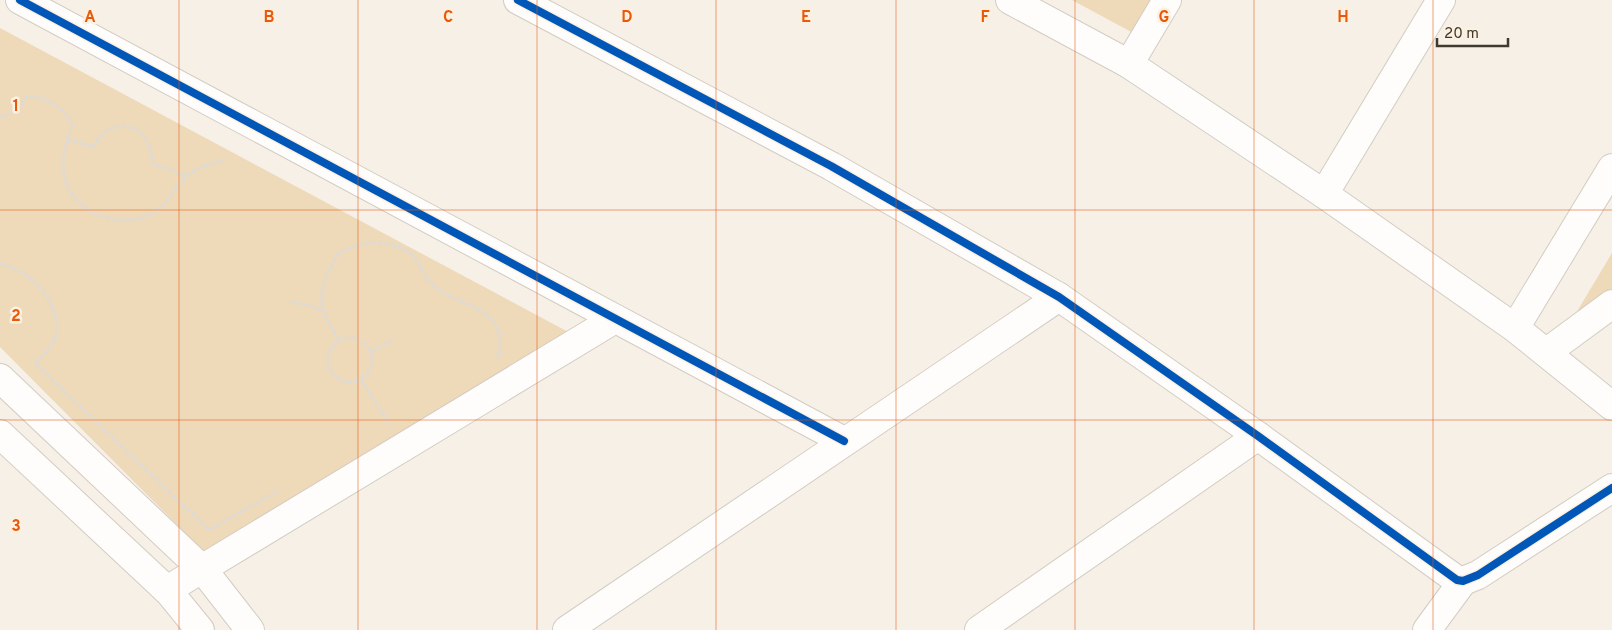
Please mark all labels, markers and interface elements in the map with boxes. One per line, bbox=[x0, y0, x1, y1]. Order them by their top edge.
text: A bbox=[84, 8, 96, 28]
text: B bbox=[263, 8, 275, 28]
text: C bbox=[443, 8, 453, 28]
text: D bbox=[621, 8, 633, 28]
text: E bbox=[801, 8, 811, 28]
text: F bbox=[980, 8, 990, 28]
text: G bbox=[1159, 8, 1169, 28]
text: H bbox=[1337, 8, 1349, 28]
scale bar bbox=[1437, 15, 1508, 47]
text: 20 m bbox=[1444, 25, 1479, 44]
text: 1 bbox=[13, 97, 19, 117]
text: 2 bbox=[11, 307, 21, 327]
text: 3 bbox=[11, 517, 21, 537]

